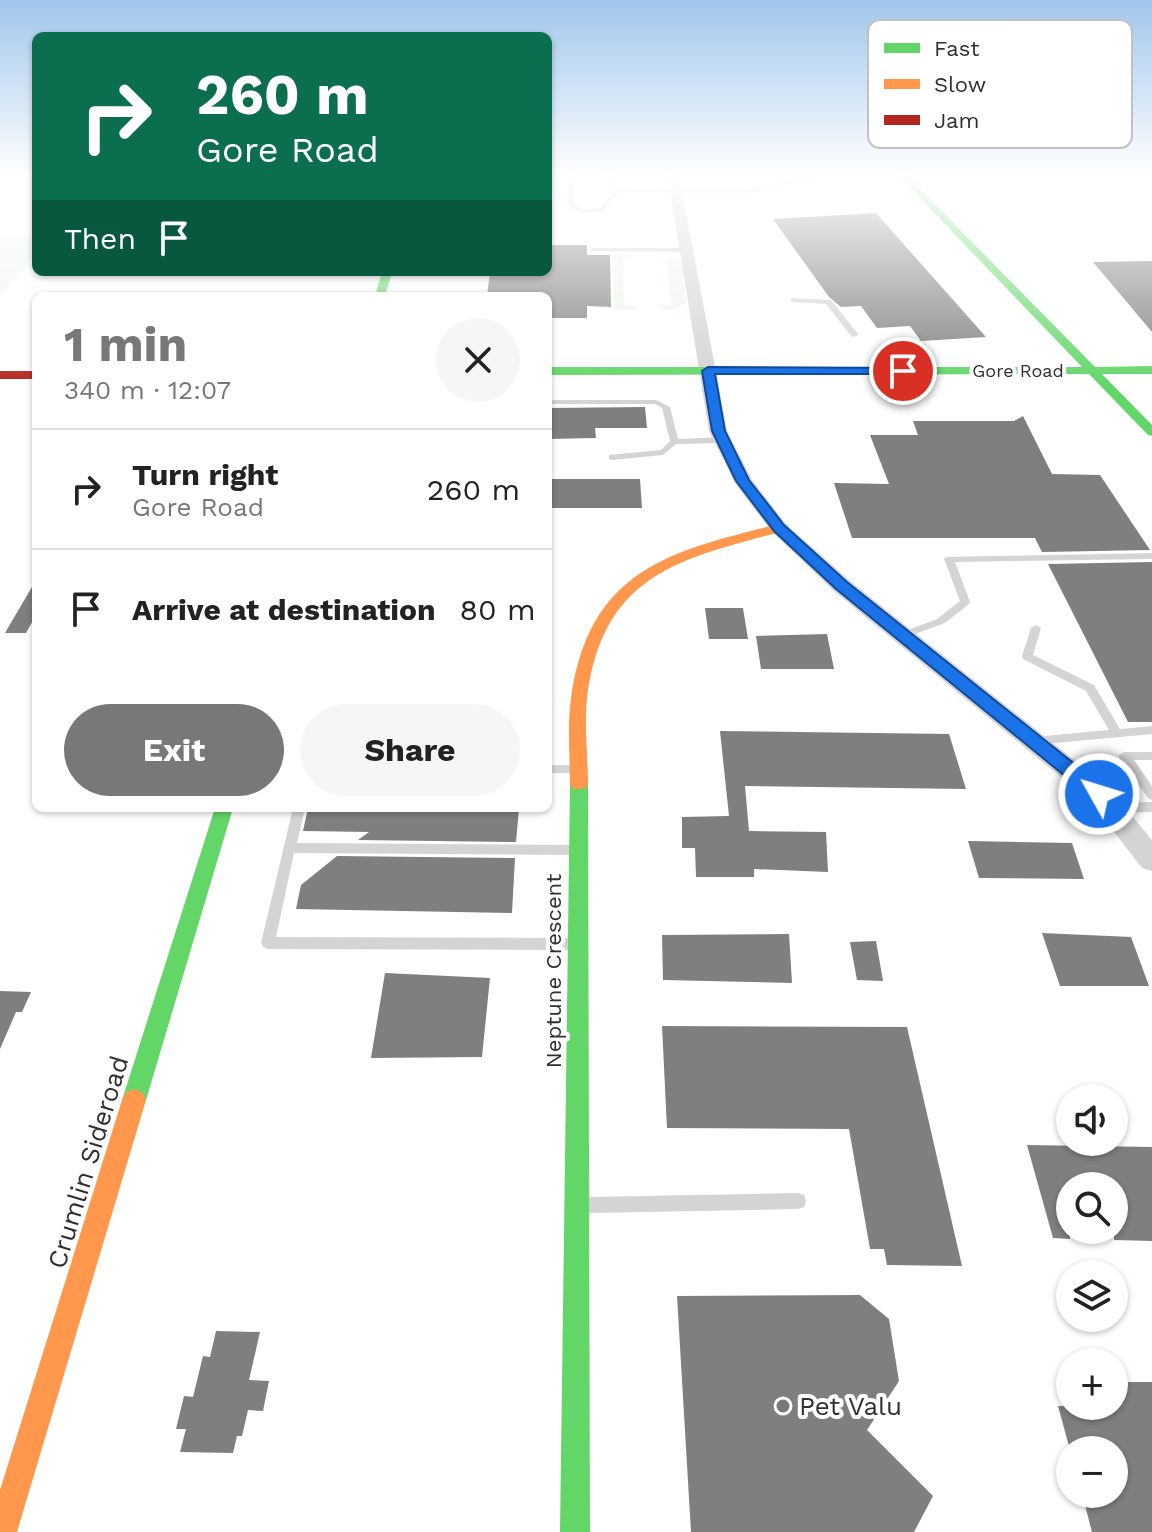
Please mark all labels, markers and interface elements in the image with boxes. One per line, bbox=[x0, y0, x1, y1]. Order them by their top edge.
legend bbox=[868, 20, 1132, 148]
text: Fast bbox=[934, 36, 980, 61]
text: 260 m bbox=[196, 62, 369, 128]
icon: right bbox=[64, 64, 168, 168]
text: Slow bbox=[934, 72, 986, 97]
text: Jam bbox=[934, 108, 979, 133]
text: Gore Road bbox=[196, 129, 379, 171]
icon: arrive bbox=[152, 216, 196, 260]
text: Then bbox=[64, 221, 136, 256]
text: 1 min bbox=[64, 316, 187, 373]
button: close bbox=[436, 318, 520, 402]
pin bbox=[869, 337, 937, 405]
icon: arrive bbox=[881, 349, 925, 393]
street label: Gore Road bbox=[972, 360, 1064, 381]
text: 340 m · 12:07 bbox=[64, 375, 231, 405]
text: Turn right bbox=[132, 457, 278, 492]
icon: right bbox=[64, 467, 108, 511]
text: 260 m bbox=[427, 472, 520, 507]
text: Gore Road bbox=[132, 492, 264, 522]
icon: arrive bbox=[64, 587, 108, 631]
text: Arrive at destination bbox=[132, 592, 436, 627]
text: 80 m bbox=[460, 592, 536, 627]
button: Exit bbox=[64, 704, 284, 796]
button: Share bbox=[300, 704, 520, 796]
position arrow bbox=[1057, 752, 1141, 836]
street label: Neptune Crescent bbox=[541, 874, 566, 1068]
street label: Crumlin Sideroad bbox=[41, 1052, 135, 1272]
map controls bbox=[1056, 1084, 1128, 1508]
button: sound bbox=[1056, 1084, 1128, 1156]
button: search bbox=[1056, 1172, 1128, 1244]
button: layers bbox=[1056, 1260, 1128, 1332]
button: + bbox=[1056, 1348, 1128, 1420]
place label: Pet Valu bbox=[799, 1391, 902, 1421]
marker: Pet Valu bbox=[774, 1397, 792, 1415]
button: − bbox=[1056, 1436, 1128, 1508]

